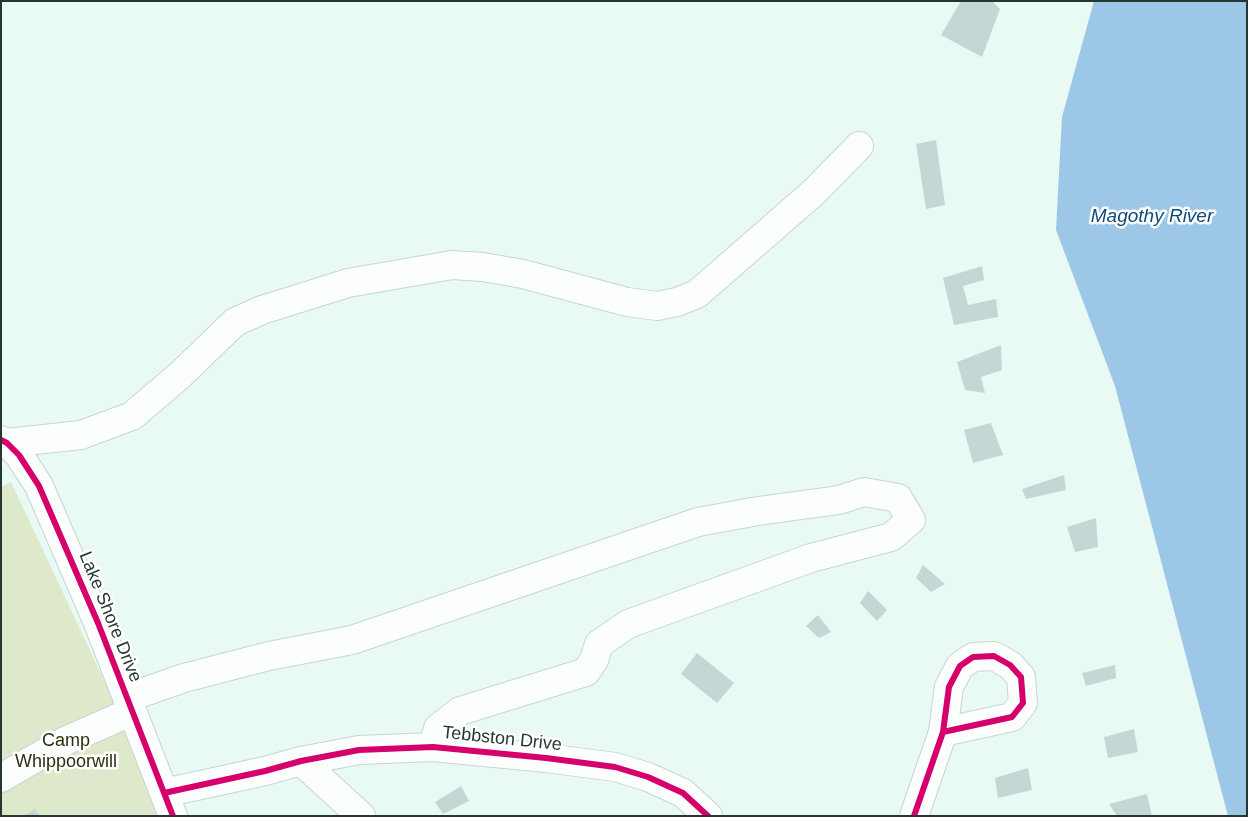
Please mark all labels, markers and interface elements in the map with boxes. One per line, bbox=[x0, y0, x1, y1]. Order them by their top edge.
water label: Magothy River bbox=[1091, 206, 1213, 228]
street label: Lake Shore Drive bbox=[74, 548, 146, 686]
street label: Tebbston Drive bbox=[441, 722, 563, 756]
park label: Camp Whippoorwill bbox=[15, 730, 117, 772]

